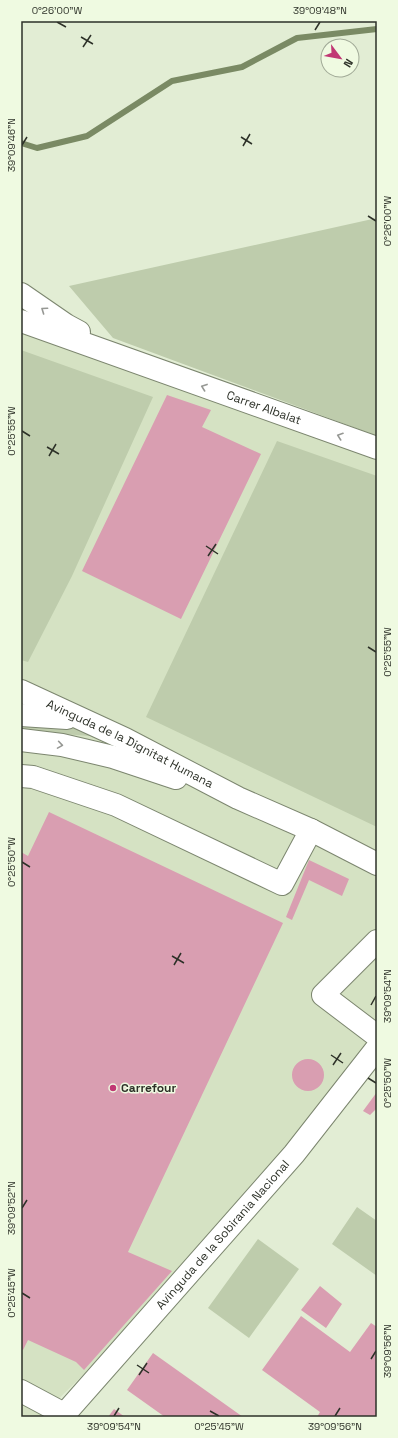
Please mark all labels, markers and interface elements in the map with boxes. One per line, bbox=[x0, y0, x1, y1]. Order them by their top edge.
text: 0°26'00"W bbox=[32, 4, 83, 17]
text: 39°09'48"N bbox=[293, 4, 347, 17]
north arrow bbox=[320, 38, 360, 78]
text: N bbox=[341, 56, 356, 70]
text: 39°09'46"N bbox=[5, 118, 18, 172]
text: 0°26'00"W bbox=[381, 195, 394, 246]
one-way arrow bbox=[41, 308, 48, 315]
one-way arrow bbox=[201, 384, 208, 392]
street label: Carrer Albalat bbox=[224, 387, 304, 428]
text: 0°25'55"W bbox=[5, 406, 18, 456]
one-way arrow bbox=[337, 432, 344, 441]
text: 0°25'55"W bbox=[381, 627, 394, 677]
street label: Avinguda de la Dignitat Humana bbox=[44, 696, 216, 792]
one-way arrow bbox=[57, 740, 63, 749]
text: 0°25'50"W bbox=[5, 837, 18, 887]
text: 39°09'54"N bbox=[381, 969, 394, 1023]
text: 0°25'50"W bbox=[381, 1058, 394, 1108]
place label: Carrefour bbox=[121, 1080, 176, 1096]
marker: Carrefour bbox=[108, 1083, 118, 1093]
street label: Avinguda de la Sobirania Nacional bbox=[152, 1157, 293, 1313]
text: 39°09'52"N bbox=[5, 1181, 18, 1235]
text: 0°25'45"W bbox=[5, 1268, 18, 1318]
text: 39°09'56"N bbox=[381, 1324, 394, 1378]
text: 39°09'54"N bbox=[87, 1420, 141, 1433]
text: 0°25'45"W bbox=[194, 1420, 244, 1433]
text: 39°09'56"N bbox=[308, 1420, 362, 1433]

